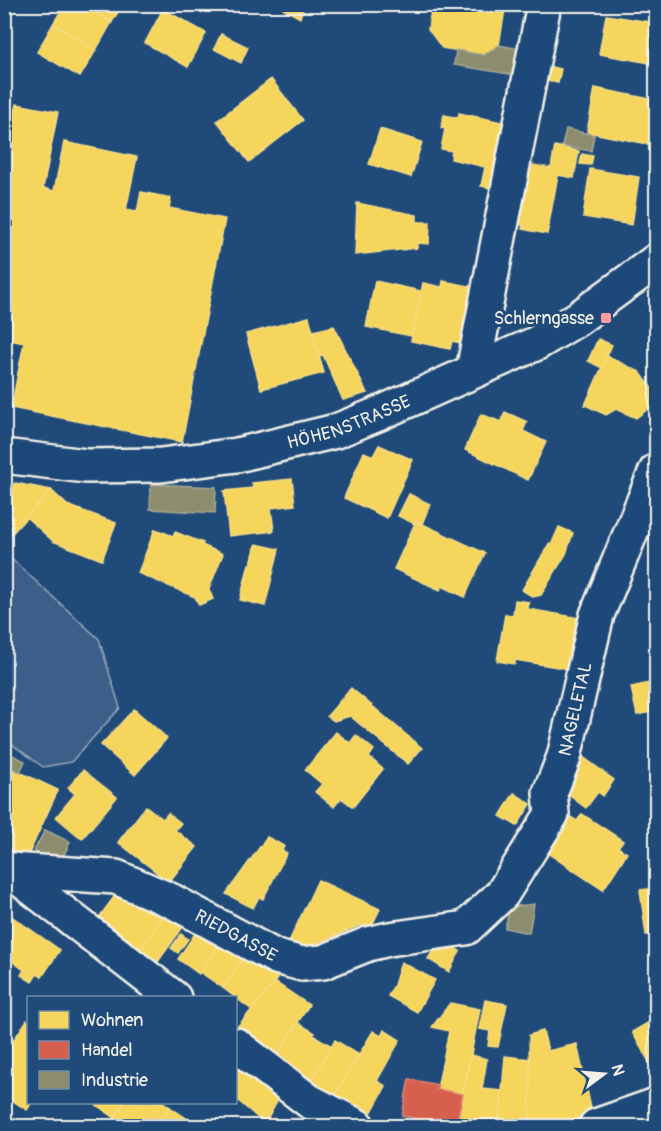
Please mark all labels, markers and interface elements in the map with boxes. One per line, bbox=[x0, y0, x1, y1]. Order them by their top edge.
place label: Schlerngasse bbox=[494, 307, 594, 330]
marker: Schlerngasse bbox=[599, 311, 613, 325]
street label: HÖHENSTRASSE bbox=[285, 389, 414, 454]
street label: NAGELETAL bbox=[553, 660, 597, 758]
street label: RIEDGASSE bbox=[191, 904, 281, 967]
legend bbox=[27, 996, 237, 1104]
text: Wohnen bbox=[81, 1009, 143, 1032]
text: Handel bbox=[81, 1039, 133, 1062]
north arrow bbox=[574, 1044, 634, 1104]
text: N bbox=[606, 1062, 629, 1078]
text: Industrie bbox=[81, 1069, 148, 1092]

